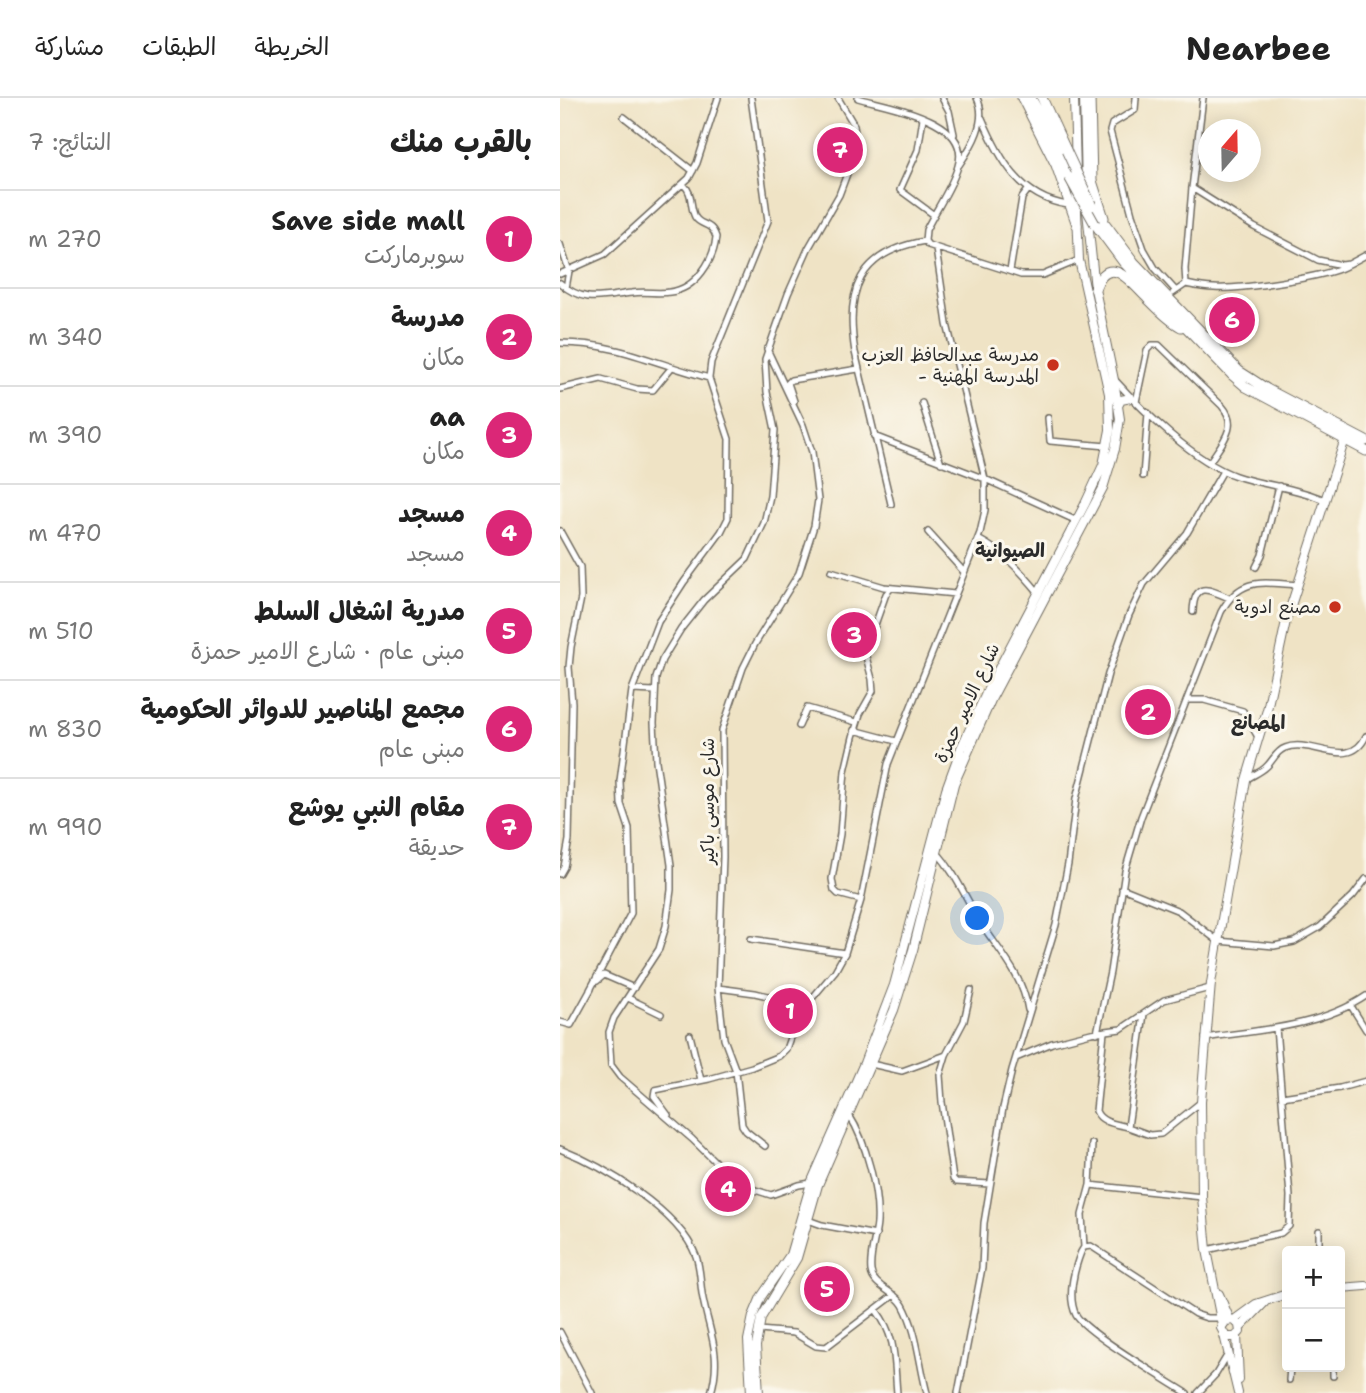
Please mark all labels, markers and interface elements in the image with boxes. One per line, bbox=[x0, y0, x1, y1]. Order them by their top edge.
text: Nearbee bbox=[1186, 26, 1331, 71]
text: مشاركة bbox=[35, 31, 104, 63]
text: الطبقات bbox=[142, 31, 217, 63]
text: الخريطة bbox=[255, 31, 329, 63]
north arrow bbox=[1198, 119, 1261, 182]
text: بالقرب منك bbox=[390, 121, 532, 162]
pin: 7 bbox=[817, 124, 863, 176]
text: النتائج: 7 bbox=[28, 127, 111, 157]
text: Save side mall bbox=[271, 203, 465, 238]
text: 270 m bbox=[28, 224, 102, 254]
text: 1 bbox=[504, 224, 514, 254]
text: سوبرماركت bbox=[364, 240, 465, 270]
pin: 6 bbox=[1209, 294, 1255, 346]
text: مدرسة bbox=[391, 299, 465, 334]
text: 340 m bbox=[28, 322, 103, 352]
text: 2 bbox=[501, 322, 517, 352]
text: مكان bbox=[422, 342, 465, 372]
place label: مدرسة عبدالحافظ العزب - المدرسة المهنية bbox=[861, 343, 1039, 388]
marker: مدرسة عبدالحافظ العزب - المدرسة المهنية bbox=[1045, 357, 1061, 373]
text: aa bbox=[430, 399, 465, 434]
text: 390 m bbox=[28, 420, 102, 450]
text: 3 bbox=[501, 420, 517, 450]
text: مكان bbox=[422, 436, 465, 466]
text: مسجد bbox=[398, 495, 465, 530]
text: 470 m bbox=[28, 518, 102, 548]
text: 4 bbox=[501, 518, 517, 548]
text: مسجد bbox=[406, 538, 465, 568]
district label: الصيوانية bbox=[975, 538, 1045, 563]
text: مدرية اشغال السلط bbox=[254, 593, 465, 628]
place label: مصنع ادوية bbox=[1235, 595, 1321, 620]
marker: مصنع ادوية bbox=[1327, 599, 1343, 615]
pin: 3 bbox=[831, 609, 877, 661]
text: 510 m bbox=[28, 616, 94, 646]
text: 5 bbox=[502, 616, 516, 646]
text: مبنى عام · شارع الامير حمزة bbox=[191, 636, 465, 666]
street label: شارع الامير حمزة bbox=[929, 639, 1005, 767]
pin: 2 bbox=[1125, 686, 1171, 738]
text: مجمع المناصير للدوائر الحكومية bbox=[140, 691, 465, 726]
district label: المصانع bbox=[1231, 710, 1286, 736]
text: 830 m bbox=[28, 714, 102, 744]
text: 6 bbox=[501, 714, 517, 744]
text: مبنى عام bbox=[378, 734, 465, 764]
street label: شارع موسى باكير bbox=[696, 738, 720, 866]
text: مقام النبي يوشع bbox=[288, 789, 465, 824]
text: 990 m bbox=[28, 812, 103, 842]
text: 7 bbox=[501, 812, 517, 842]
text: حديقة bbox=[409, 832, 465, 862]
your location bbox=[960, 901, 994, 935]
pin: 1 bbox=[767, 985, 813, 1037]
pin: 4 bbox=[705, 1163, 751, 1215]
map controls bbox=[1282, 1246, 1345, 1372]
button: + bbox=[1282, 1246, 1345, 1309]
pin: 5 bbox=[804, 1263, 850, 1315]
button: − bbox=[1282, 1309, 1345, 1372]

